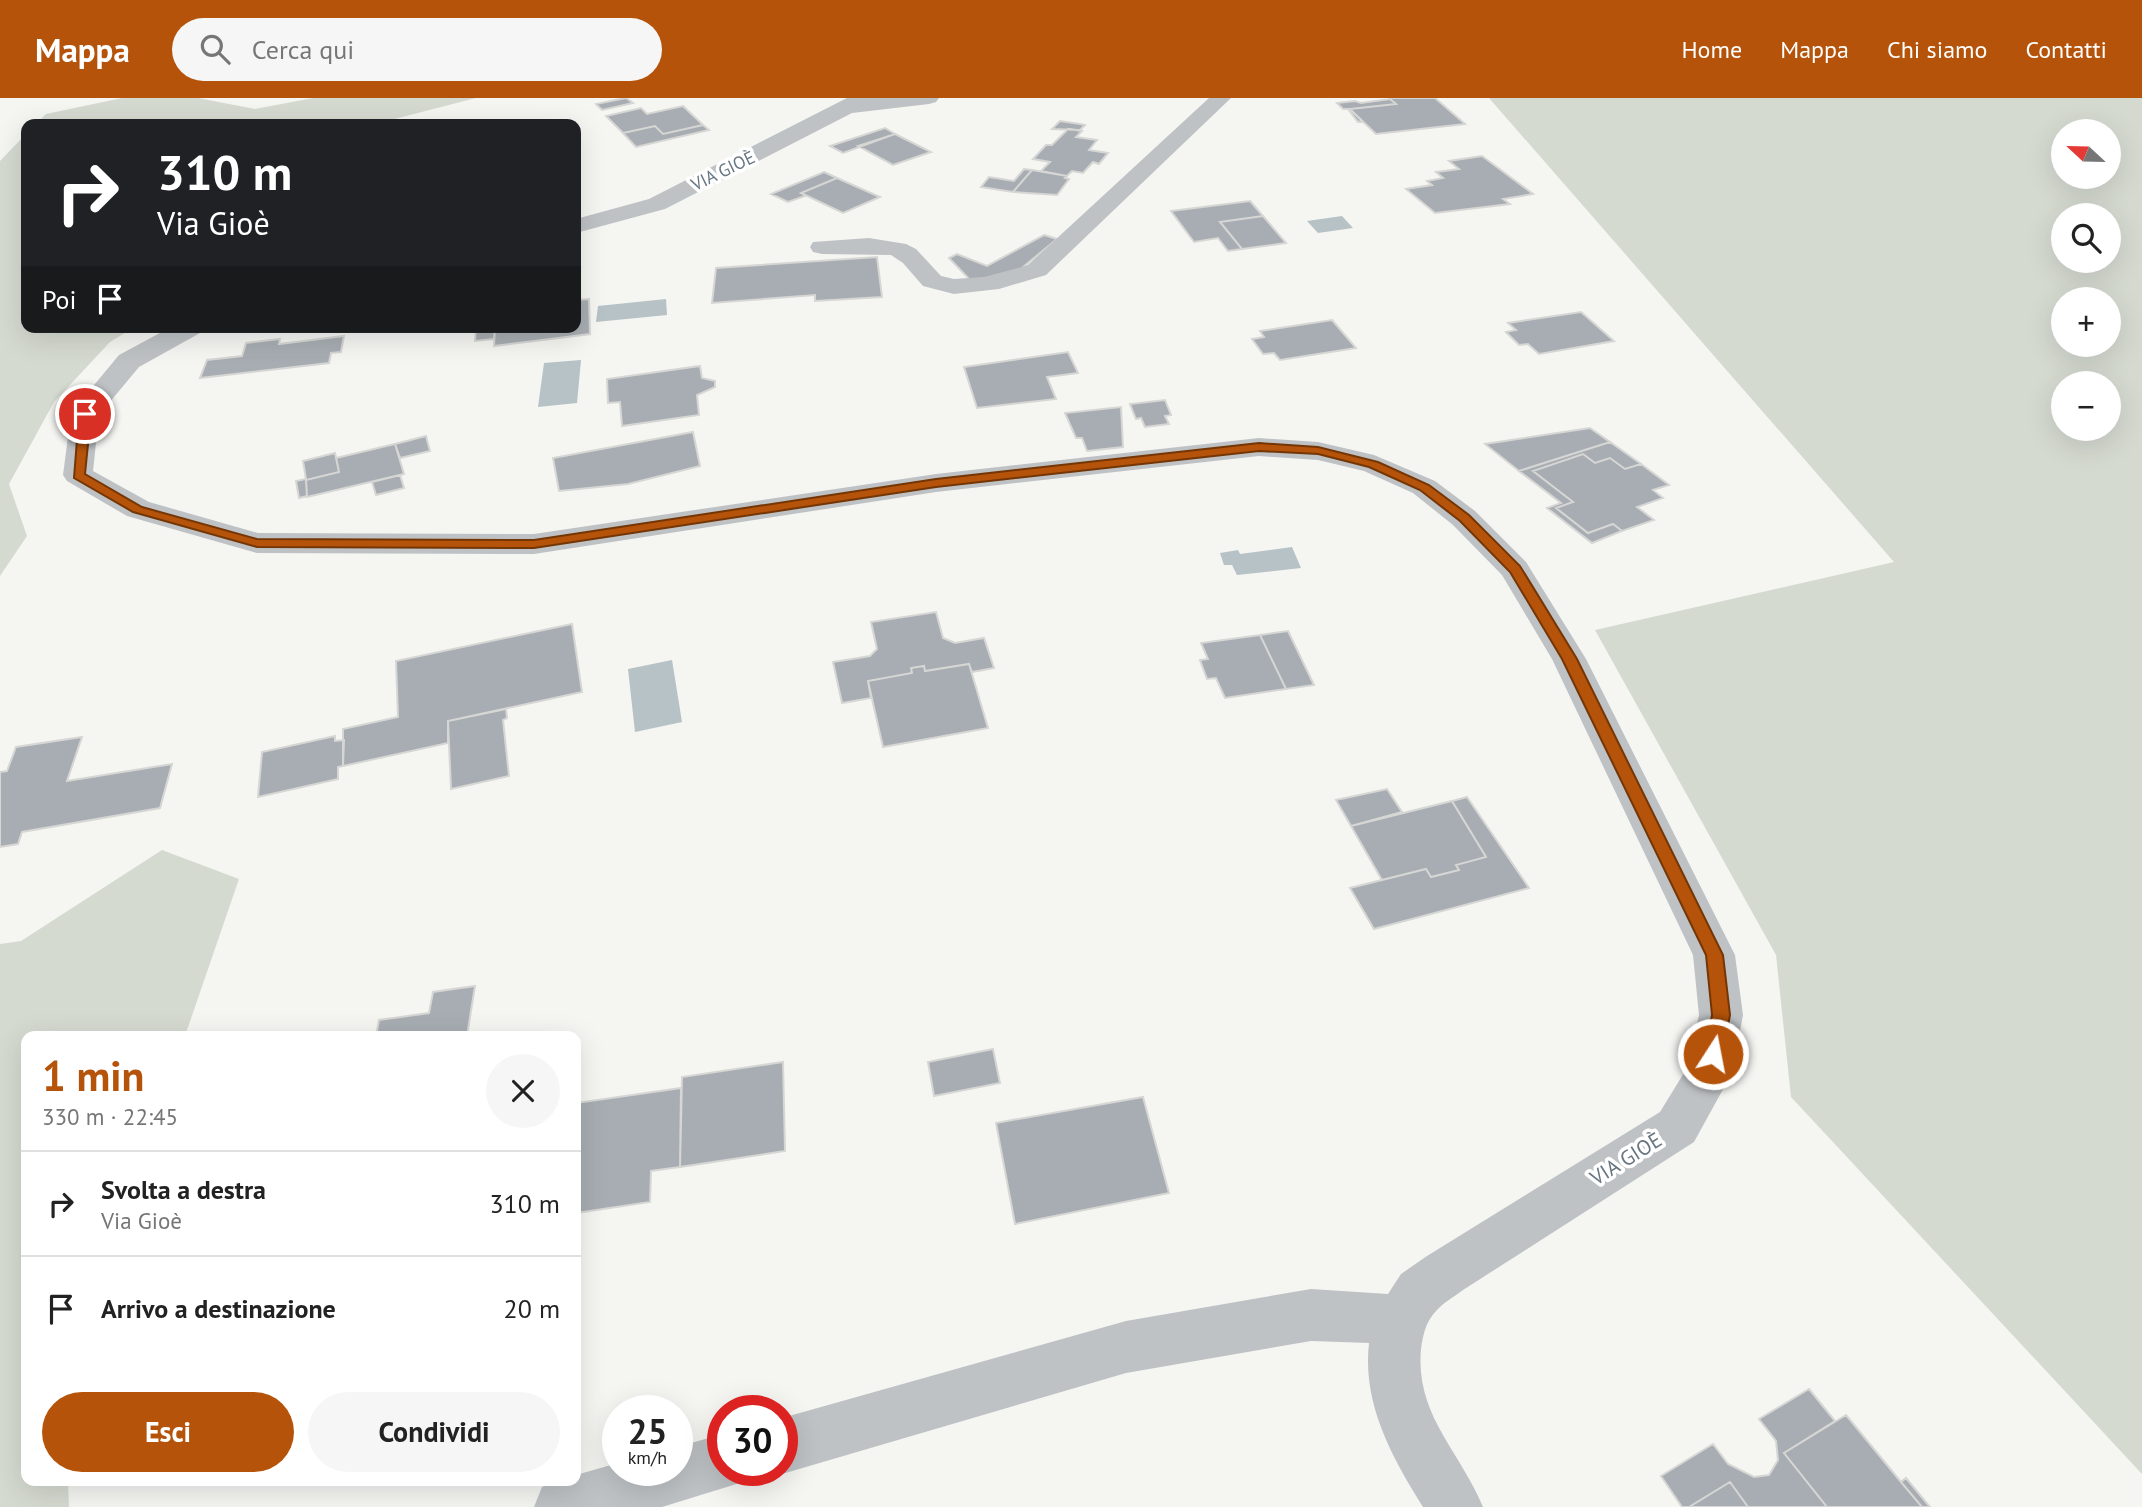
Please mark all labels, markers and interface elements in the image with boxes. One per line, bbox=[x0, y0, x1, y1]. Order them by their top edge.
search box bbox=[172, 18, 662, 81]
text: Mappa bbox=[35, 28, 130, 71]
icon: search bbox=[196, 30, 234, 68]
text: Cerca qui bbox=[252, 33, 354, 66]
text: Home bbox=[1681, 34, 1742, 65]
text: Mappa bbox=[1780, 34, 1849, 65]
text: Chi siamo bbox=[1887, 34, 1987, 65]
text: Contatti bbox=[2025, 34, 2107, 65]
north arrow bbox=[2051, 119, 2121, 189]
map controls bbox=[2051, 119, 2121, 441]
text: 310 m bbox=[157, 140, 292, 204]
street label: VIA GIOÈ bbox=[686, 145, 759, 196]
icon: right bbox=[42, 147, 133, 238]
text: Via Gioè bbox=[157, 202, 270, 244]
button: search bbox=[2051, 203, 2121, 273]
icon: arrive bbox=[91, 280, 129, 318]
text: Poi bbox=[42, 283, 77, 316]
button: + bbox=[2051, 287, 2121, 357]
button: − bbox=[2051, 371, 2121, 441]
pin bbox=[55, 384, 115, 444]
icon: arrive bbox=[66, 395, 104, 433]
position arrow bbox=[1676, 1017, 1750, 1091]
text: 1 min bbox=[42, 1048, 144, 1103]
button: close bbox=[486, 1054, 560, 1128]
text: 330 m · 22:45 bbox=[42, 1102, 178, 1131]
street label: VIA GIOÈ bbox=[1584, 1126, 1667, 1192]
text: Svolta a destra bbox=[101, 1173, 266, 1206]
icon: right bbox=[42, 1185, 80, 1223]
text: 310 m bbox=[489, 1187, 560, 1220]
text: Via Gioè bbox=[101, 1206, 182, 1235]
icon: arrive bbox=[42, 1290, 80, 1328]
text: Arrivo a destinazione bbox=[101, 1292, 336, 1325]
text: 20 m bbox=[504, 1292, 560, 1325]
button: Esci bbox=[42, 1392, 294, 1472]
button: Condividi bbox=[308, 1392, 560, 1472]
speed limit sign: 30 bbox=[707, 1395, 798, 1486]
text: 25 bbox=[628, 1408, 667, 1454]
text: km/h bbox=[628, 1446, 667, 1469]

